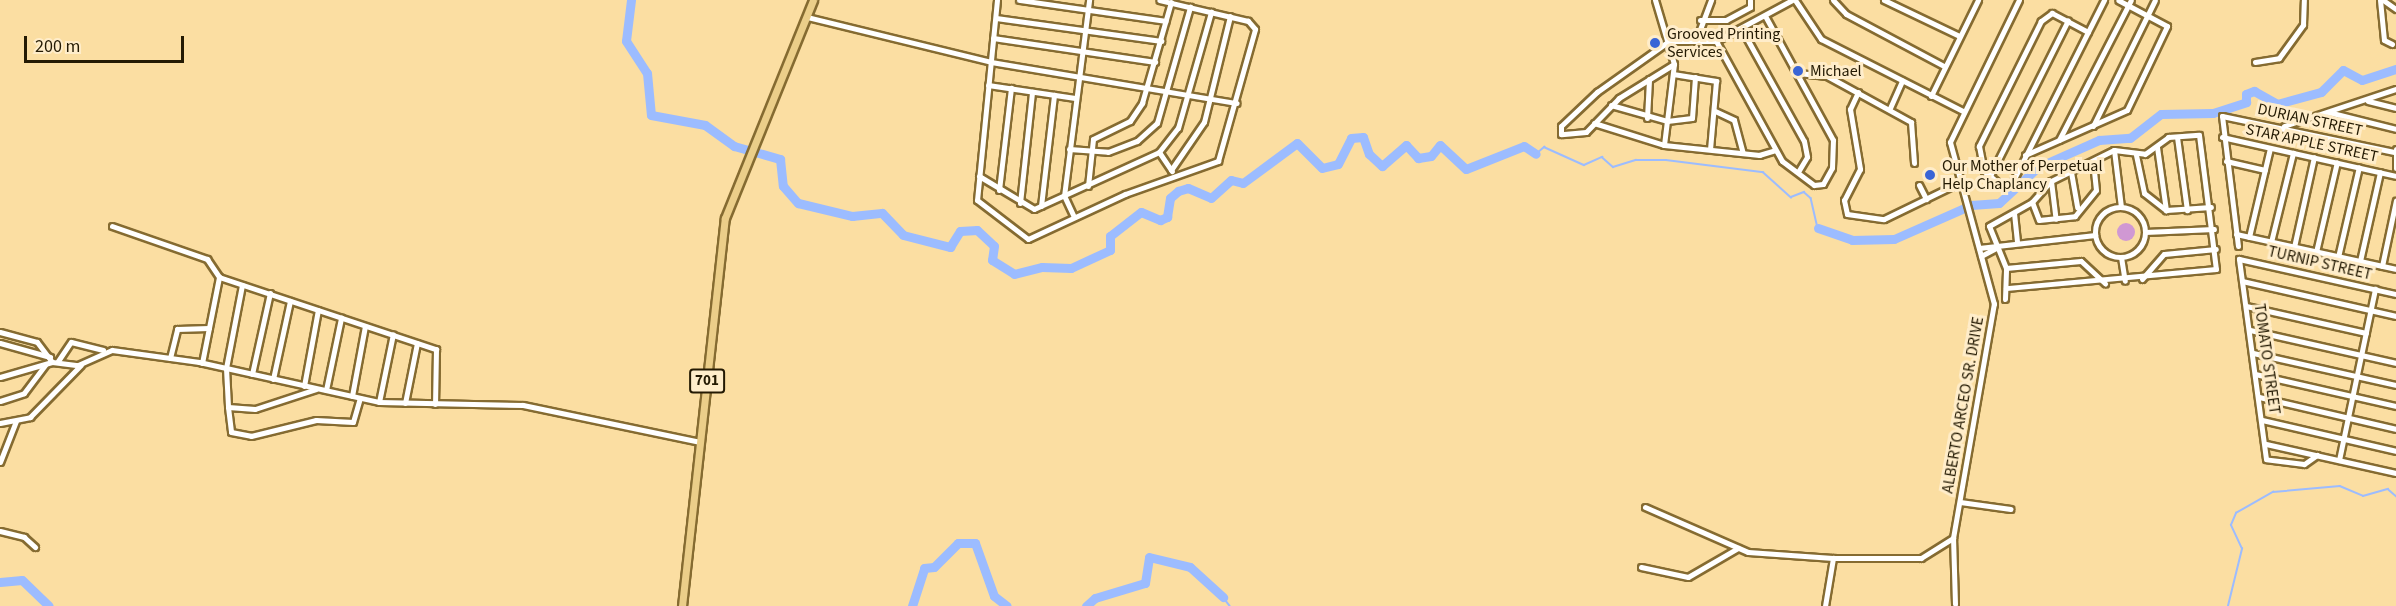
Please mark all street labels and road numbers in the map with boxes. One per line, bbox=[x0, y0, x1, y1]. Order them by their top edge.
street label: DURIAN STREET bbox=[2256, 99, 2364, 141]
street label: STAR APPLE STREET bbox=[2244, 120, 2380, 166]
street label: TURNIP STREET bbox=[2266, 242, 2374, 284]
street label: TOMATO STREET bbox=[2250, 302, 2284, 416]
street label: ALBERTO ARCEO SR. DRIVE bbox=[1938, 315, 1988, 495]
road number: 701 bbox=[689, 369, 725, 393]

